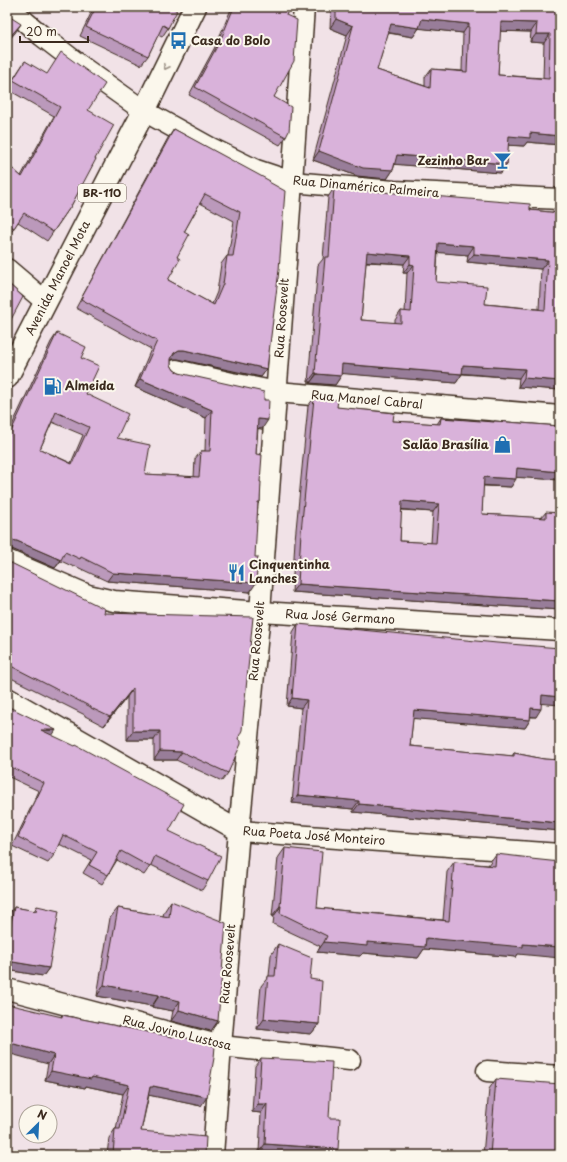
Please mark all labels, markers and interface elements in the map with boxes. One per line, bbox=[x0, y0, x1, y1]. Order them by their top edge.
scale bar bbox=[20, 18, 88, 44]
text: 20 m bbox=[26, 22, 57, 40]
bus stop icon: Casa do Bolo bbox=[168, 31, 188, 51]
place label: Casa do Bolo bbox=[191, 31, 270, 49]
one-way arrow bbox=[163, 63, 171, 70]
place label: Zezinho Bar bbox=[418, 151, 490, 169]
bar icon: Zezinho Bar bbox=[492, 151, 512, 171]
street label: Rua Dinamérico Palmeira bbox=[292, 171, 441, 201]
road number: BR-110 bbox=[78, 184, 126, 202]
street label: Avenida Manoel Mota bbox=[20, 217, 94, 338]
street label: Rua Roosevelt bbox=[269, 277, 293, 359]
fuel station icon: Almeida bbox=[42, 376, 62, 396]
place label: Almeida bbox=[65, 376, 115, 394]
street label: Rua Manoel Cabral bbox=[310, 385, 424, 413]
place label: Salão Brasília bbox=[403, 435, 490, 453]
shop icon: Salão Brasília bbox=[492, 435, 512, 455]
place label: Cinquentinha Lanches bbox=[249, 555, 330, 587]
restaurant icon: Cinquentinha Lanches bbox=[226, 562, 246, 582]
street label: Rua Roosevelt bbox=[244, 600, 268, 682]
street label: Rua José Germano bbox=[285, 604, 396, 628]
street label: Rua Poeta José Monteiro bbox=[242, 821, 386, 849]
street label: Rua Roosevelt bbox=[215, 923, 239, 1005]
street label: Rua Jovino Lustosa bbox=[121, 1010, 234, 1054]
north arrow bbox=[18, 1104, 58, 1144]
text: N bbox=[35, 1105, 50, 1124]

